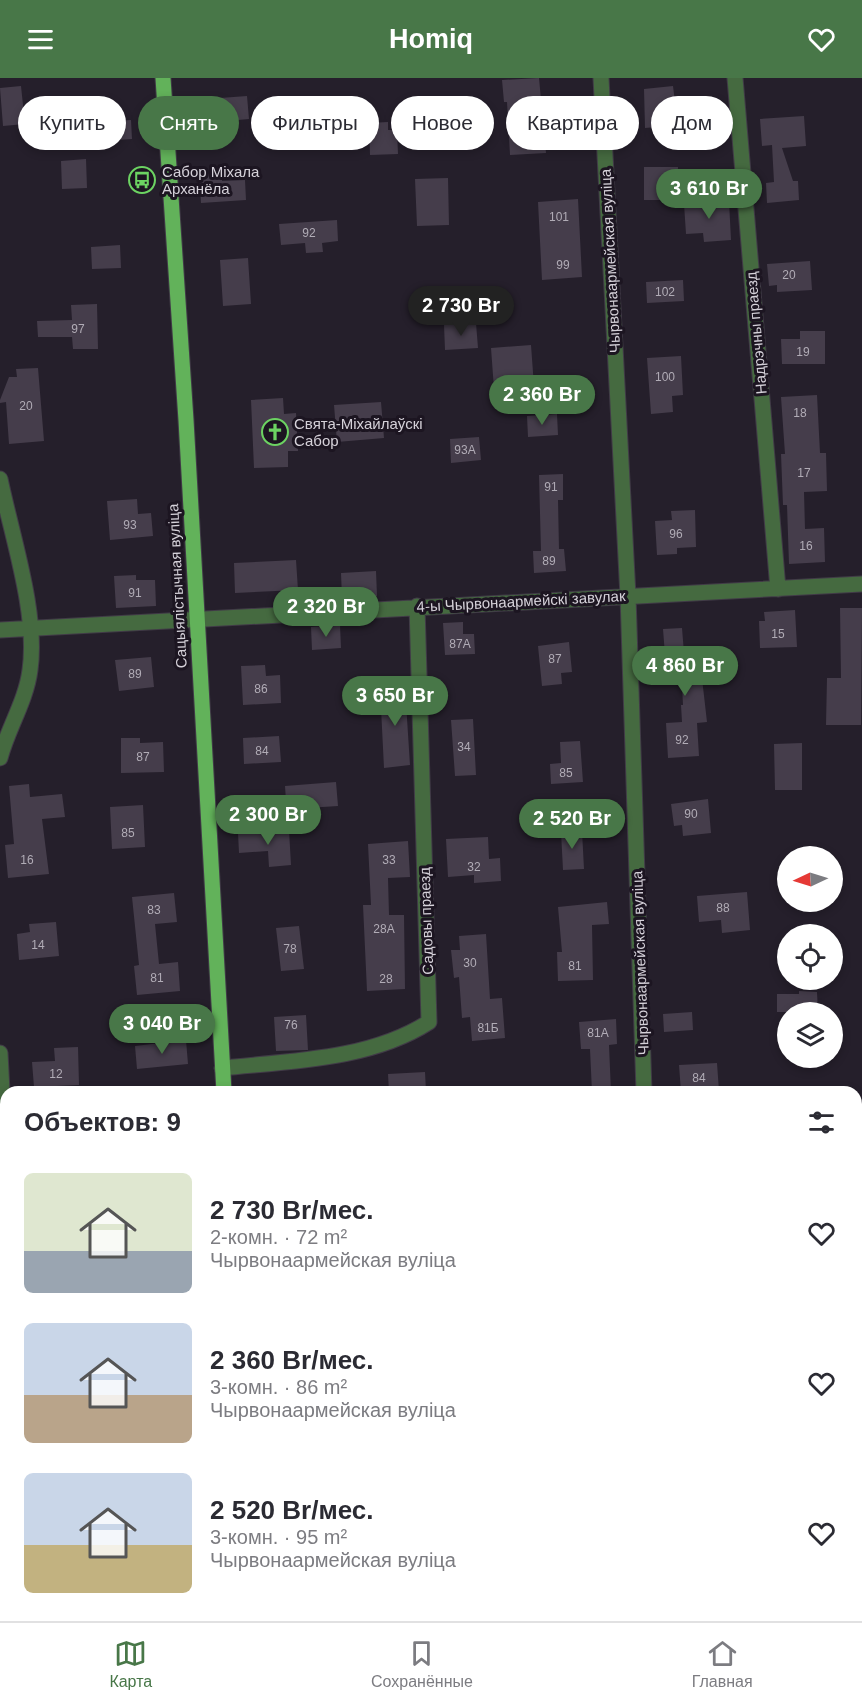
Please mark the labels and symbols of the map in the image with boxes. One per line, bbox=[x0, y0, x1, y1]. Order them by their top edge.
place label: Сабор Міхала Арханёла bbox=[162, 163, 260, 197]
bus stop icon: Сабор Міхала Арханёла bbox=[127, 165, 157, 195]
street label: Чырвонаармейская вуліца bbox=[597, 168, 623, 354]
pin: 3 610 Br bbox=[647, 169, 771, 220]
house number: 101 bbox=[549, 210, 569, 224]
house number: 92 bbox=[302, 226, 316, 240]
house number: 99 bbox=[556, 258, 570, 272]
house number: 20 bbox=[782, 268, 796, 282]
street label: Надрэчны праезд bbox=[742, 271, 770, 395]
house number: 102 bbox=[655, 285, 675, 299]
pin: 2 730 Br bbox=[399, 286, 523, 337]
house number: 97 bbox=[71, 322, 85, 336]
house number: 19 bbox=[796, 345, 810, 359]
house number: 100 bbox=[655, 370, 675, 384]
pin: 2 360 Br bbox=[480, 375, 604, 426]
house number: 20 bbox=[19, 399, 33, 413]
house number: 18 bbox=[793, 406, 807, 420]
place label: Свята-Міхайлаўскі Сабор bbox=[294, 415, 423, 449]
church icon: Свята-Міхайлаўскі Сабор bbox=[260, 417, 290, 447]
house number: 93А bbox=[454, 443, 476, 457]
house number: 17 bbox=[797, 466, 811, 480]
house number: 91 bbox=[544, 480, 558, 494]
street label: Сацыялістычная вуліца bbox=[164, 503, 190, 669]
house number: 93 bbox=[123, 518, 137, 532]
house number: 96 bbox=[669, 527, 683, 541]
house number: 16 bbox=[799, 539, 813, 553]
house number: 89 bbox=[542, 554, 556, 568]
house number: 91 bbox=[128, 586, 142, 600]
pin: 2 320 Br bbox=[264, 587, 388, 638]
street label: 4-ы Чырвонаармейскі завулак bbox=[416, 587, 626, 615]
house number: 15 bbox=[771, 627, 785, 641]
house number: 87А bbox=[449, 637, 471, 651]
pin: 4 860 Br bbox=[623, 646, 747, 697]
house number: 87 bbox=[548, 652, 562, 666]
house number: 89 bbox=[128, 667, 142, 681]
pin: 3 650 Br bbox=[333, 676, 457, 727]
house number: 86 bbox=[254, 682, 268, 696]
house number: 92 bbox=[675, 733, 689, 747]
house number: 34 bbox=[457, 740, 471, 754]
house number: 84 bbox=[255, 744, 269, 758]
house number: 87 bbox=[136, 750, 150, 764]
house number: 85 bbox=[559, 766, 573, 780]
pin: 2 300 Br bbox=[206, 795, 330, 846]
pin: 2 520 Br bbox=[510, 799, 634, 850]
house number: 90 bbox=[684, 807, 698, 821]
house number: 85 bbox=[121, 826, 135, 840]
north arrow bbox=[777, 846, 843, 912]
house number: 16 bbox=[20, 853, 34, 867]
house number: 33 bbox=[382, 853, 396, 867]
house number: 32 bbox=[467, 860, 481, 874]
street label: Садовы праезд bbox=[416, 867, 436, 975]
street label: Чырвонаармейская вуліца bbox=[628, 870, 652, 1055]
house number: 88 bbox=[716, 901, 730, 915]
house number: 83 bbox=[147, 903, 161, 917]
house number: 28А bbox=[373, 922, 395, 936]
house number: 14 bbox=[31, 938, 45, 952]
house number: 78 bbox=[283, 942, 297, 956]
house number: 30 bbox=[463, 956, 477, 970]
house number: 81 bbox=[568, 959, 582, 973]
house number: 81 bbox=[150, 971, 164, 985]
house number: 28 bbox=[379, 972, 393, 986]
pin: 3 040 Br bbox=[100, 1004, 224, 1055]
house number: 76 bbox=[284, 1018, 298, 1032]
house number: 81Б bbox=[477, 1021, 499, 1035]
house number: 81А bbox=[587, 1026, 609, 1040]
house number: 12 bbox=[49, 1067, 63, 1081]
house number: 84 bbox=[692, 1071, 706, 1085]

